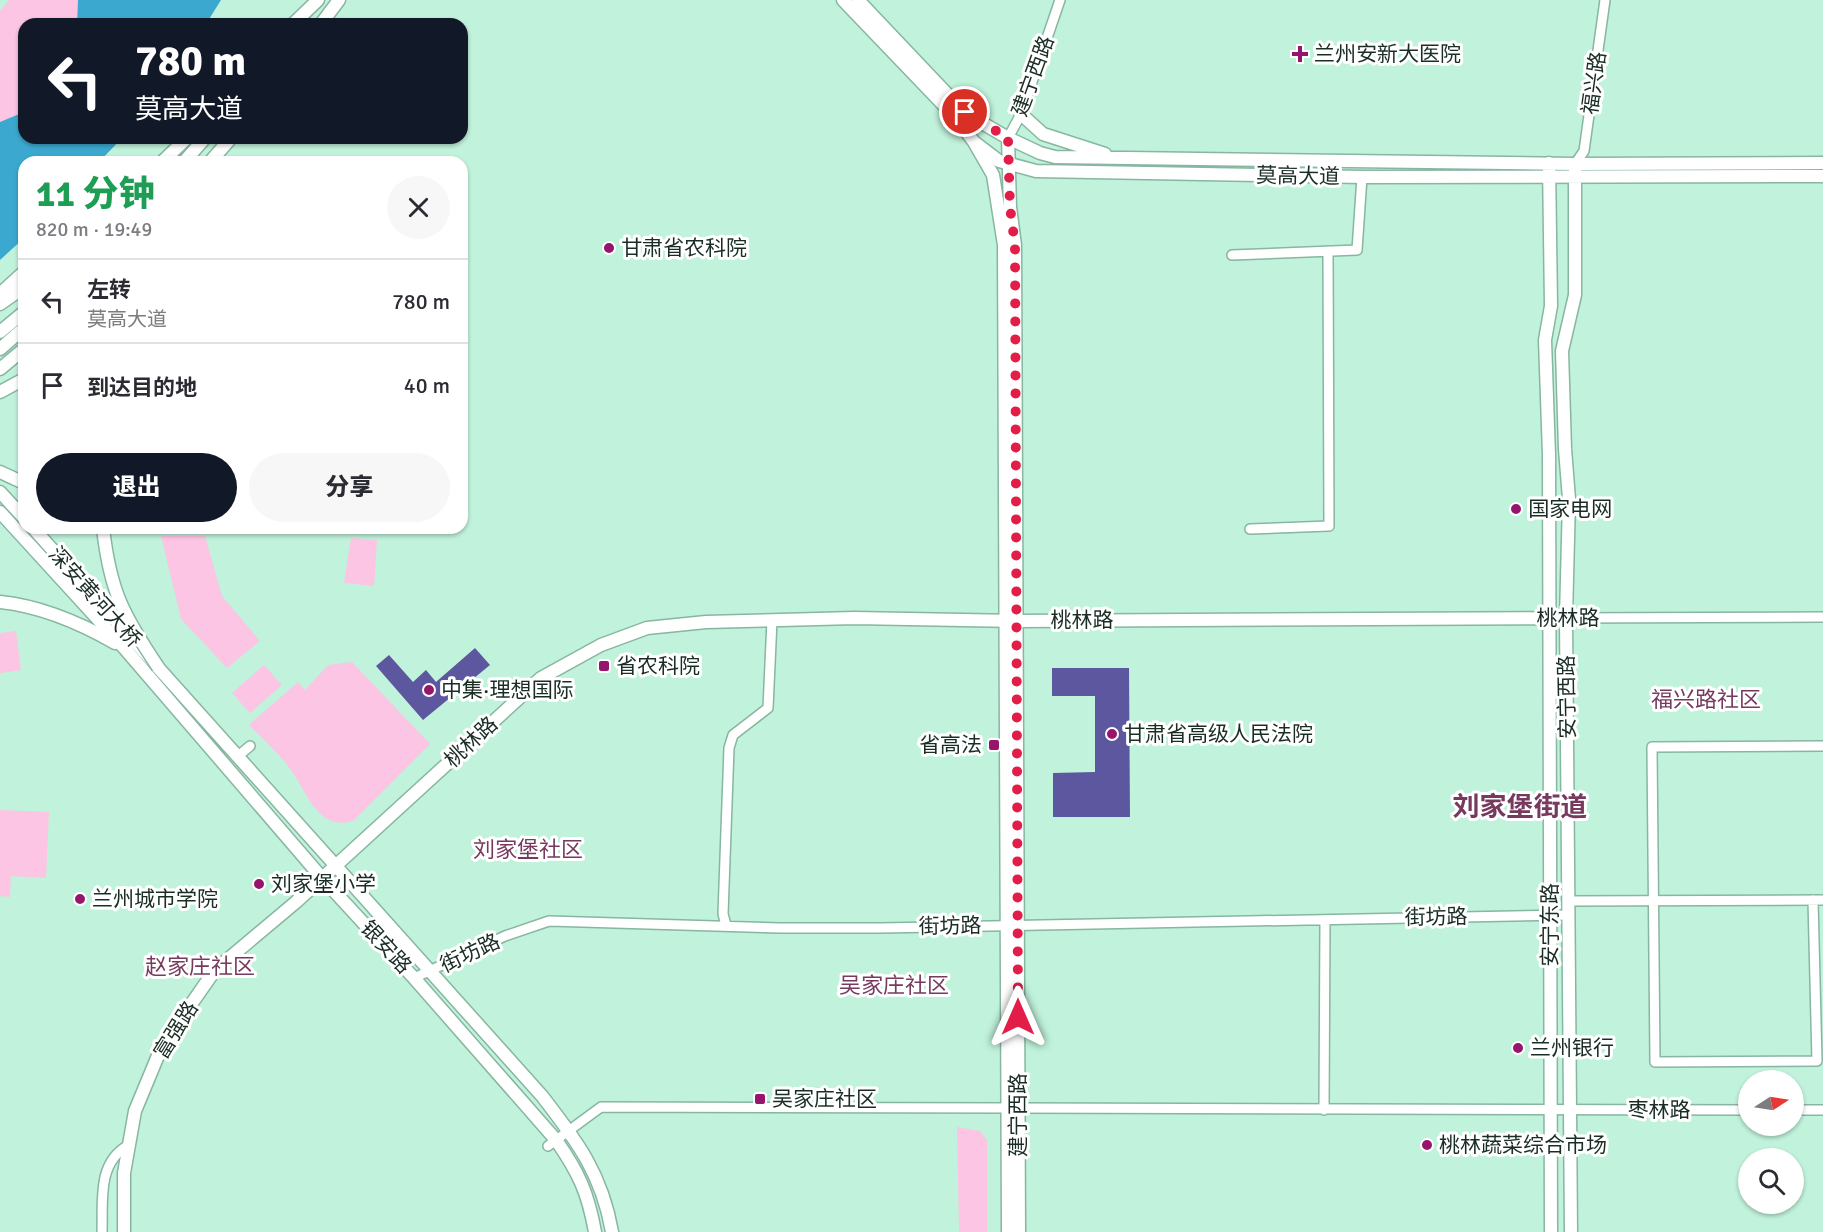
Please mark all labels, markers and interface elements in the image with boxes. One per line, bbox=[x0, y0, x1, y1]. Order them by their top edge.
street label: 建宁西路 bbox=[1006, 32, 1060, 120]
text: 780 m bbox=[135, 36, 246, 87]
place label: 兰州安新大医院 bbox=[1314, 41, 1461, 67]
icon: left bbox=[36, 42, 114, 120]
marker: 兰州安新大医院 bbox=[1291, 45, 1309, 63]
street label: 福兴路 bbox=[1577, 50, 1611, 116]
pin bbox=[939, 86, 990, 137]
text: 莫高大道 bbox=[135, 93, 243, 126]
icon: arrive bbox=[948, 95, 981, 128]
street label: 莫高大道 bbox=[1256, 162, 1340, 190]
text: 11 分钟 bbox=[36, 172, 155, 217]
button: close bbox=[387, 176, 450, 239]
text: 820 m · 19:49 bbox=[36, 217, 152, 242]
place label: 甘肃省农科院 bbox=[621, 235, 747, 261]
marker: 甘肃省农科院 bbox=[602, 241, 616, 255]
text: 左转 bbox=[87, 276, 131, 303]
icon: left bbox=[36, 285, 69, 318]
text: 780 m bbox=[392, 288, 450, 315]
text: 莫高大道 bbox=[87, 307, 167, 332]
icon: arrive bbox=[36, 369, 69, 402]
text: 40 m bbox=[404, 372, 450, 399]
text: 到达目的地 bbox=[87, 374, 197, 401]
button: 退出 bbox=[36, 453, 237, 522]
button: 分享 bbox=[249, 453, 450, 522]
place label: 国家电网 bbox=[1528, 496, 1612, 522]
marker: 国家电网 bbox=[1509, 502, 1523, 516]
street label: 深安黄河大桥 bbox=[43, 541, 147, 653]
street label: 桃林路 bbox=[1537, 605, 1600, 631]
street label: 桃林路 bbox=[1051, 607, 1114, 633]
place label: 省农科院 bbox=[616, 653, 700, 679]
street label: 安宁西路 bbox=[1553, 655, 1581, 739]
marker: 省农科院 bbox=[597, 659, 611, 673]
place label: 中集·理想国际 bbox=[441, 677, 573, 703]
marker: 中集·理想国际 bbox=[422, 683, 436, 697]
district label: 福兴路社区 bbox=[1651, 686, 1761, 713]
street label: 桃林路 bbox=[439, 711, 503, 773]
place label: 甘肃省高级人民法院 bbox=[1124, 721, 1313, 747]
marker: 甘肃省高级人民法院 bbox=[1105, 727, 1119, 741]
place label: 省高法 bbox=[919, 732, 982, 758]
marker: 省高法 bbox=[987, 738, 1001, 752]
district label: 刘家堡街道 bbox=[1453, 791, 1588, 824]
district label: 刘家堡社区 bbox=[473, 836, 583, 863]
place label: 刘家堡小学 bbox=[271, 871, 376, 897]
marker: 刘家堡小学 bbox=[252, 877, 266, 891]
street label: 安宁东路 bbox=[1537, 883, 1563, 967]
place label: 兰州城市学院 bbox=[92, 886, 218, 912]
marker: 兰州城市学院 bbox=[73, 892, 87, 906]
street label: 街坊路 bbox=[1404, 903, 1468, 931]
street label: 街坊路 bbox=[918, 912, 982, 940]
street label: 银安路 bbox=[355, 915, 417, 979]
street label: 街坊路 bbox=[436, 928, 504, 978]
district label: 赵家庄社区 bbox=[145, 953, 255, 980]
district label: 吴家庄社区 bbox=[839, 972, 949, 999]
position arrow bbox=[986, 985, 1050, 1049]
street label: 富强路 bbox=[148, 996, 204, 1064]
place label: 兰州银行 bbox=[1530, 1035, 1614, 1061]
marker: 兰州银行 bbox=[1511, 1041, 1525, 1055]
north arrow bbox=[1738, 1070, 1804, 1136]
map controls bbox=[1738, 1070, 1804, 1214]
street label: 建宁西路 bbox=[1005, 1073, 1031, 1157]
place label: 吴家庄社区 bbox=[772, 1086, 877, 1112]
marker: 吴家庄社区 bbox=[753, 1092, 767, 1106]
street label: 枣林路 bbox=[1628, 1097, 1691, 1123]
place label: 桃林蔬菜综合市场 bbox=[1439, 1132, 1607, 1158]
marker: 桃林蔬菜综合市场 bbox=[1420, 1138, 1434, 1152]
button: search bbox=[1738, 1148, 1804, 1214]

